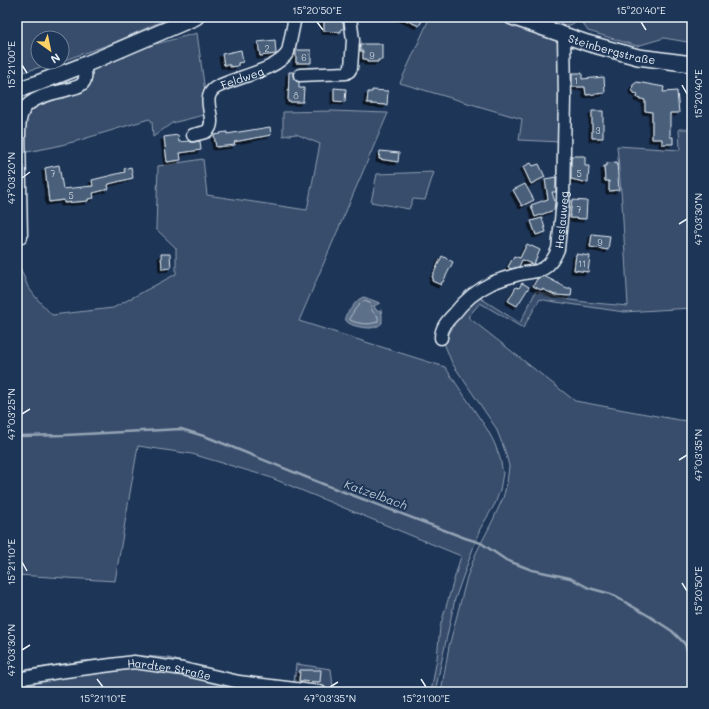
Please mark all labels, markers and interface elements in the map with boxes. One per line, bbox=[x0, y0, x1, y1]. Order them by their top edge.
text: 15°20'50"E bbox=[292, 3, 342, 17]
text: 15°20'40"E bbox=[616, 3, 666, 17]
north arrow bbox=[30, 30, 70, 70]
street label: Steinbergstraße bbox=[566, 30, 656, 67]
text: 15°21'00"E bbox=[4, 41, 18, 89]
house number: 2 bbox=[264, 43, 270, 54]
text: N bbox=[48, 50, 63, 67]
house number: 9 bbox=[369, 50, 375, 61]
house number: 6 bbox=[301, 52, 307, 63]
street label: Feldweg bbox=[218, 63, 266, 92]
text: 15°20'40"E bbox=[691, 69, 705, 119]
house number: 1 bbox=[574, 75, 578, 86]
house number: 8 bbox=[293, 90, 299, 101]
house number: 3 bbox=[595, 125, 601, 136]
text: 47°03'20"N bbox=[4, 152, 18, 204]
house number: 7 bbox=[50, 168, 56, 179]
house number: 5 bbox=[576, 168, 582, 179]
house number: 5 bbox=[68, 190, 74, 201]
street label: Haslauweg bbox=[551, 191, 571, 249]
text: 47°03'30"N bbox=[691, 193, 705, 245]
house number: 7 bbox=[576, 204, 582, 215]
house number: 9 bbox=[597, 237, 603, 248]
house number: 11 bbox=[578, 258, 586, 269]
text: 47°03'25"N bbox=[4, 388, 18, 440]
text: 47°03'35"N bbox=[691, 429, 705, 481]
water label: Katzelbach bbox=[342, 475, 410, 513]
text: 15°21'10"E bbox=[4, 539, 18, 585]
text: 15°20'50"E bbox=[691, 566, 705, 616]
text: 47°03'30"N bbox=[4, 624, 18, 676]
street label: Hardter Straße bbox=[126, 654, 213, 683]
text: 15°21'10"E bbox=[80, 691, 126, 705]
text: 47°03'35"N bbox=[304, 691, 356, 705]
text: 15°21'00"E bbox=[402, 691, 450, 705]

